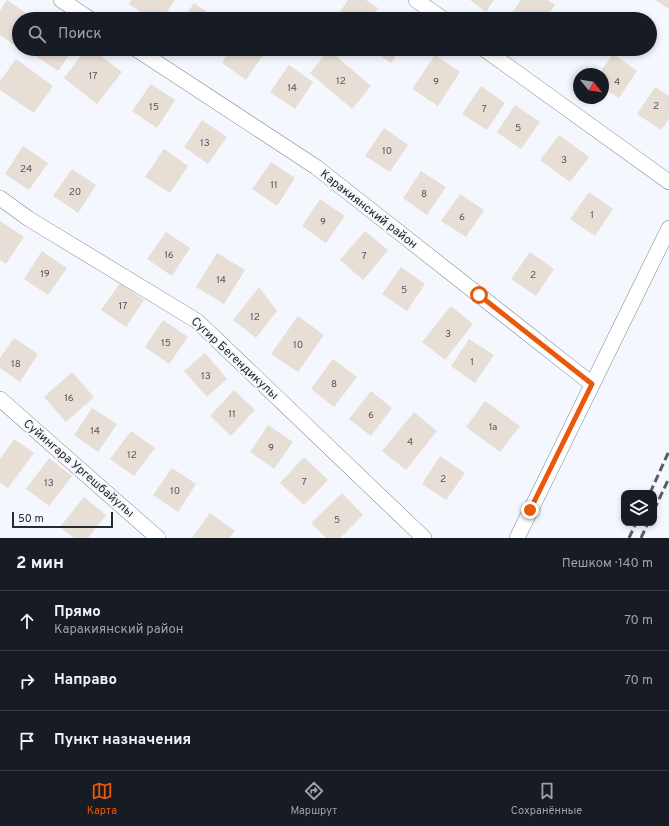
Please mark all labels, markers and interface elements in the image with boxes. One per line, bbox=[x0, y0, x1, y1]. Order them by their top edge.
search box bbox=[12, 12, 657, 56]
icon: search bbox=[26, 23, 48, 45]
text: Поиск bbox=[58, 25, 102, 44]
north arrow bbox=[573, 68, 609, 104]
house number: 17 bbox=[89, 70, 97, 83]
house number: 12 bbox=[336, 75, 346, 88]
house number: 9 bbox=[433, 76, 439, 89]
house number: 4 bbox=[614, 76, 620, 89]
house number: 14 bbox=[287, 82, 297, 95]
house number: 2 bbox=[653, 100, 659, 113]
house number: 15 bbox=[149, 101, 159, 114]
house number: 7 bbox=[481, 103, 487, 116]
house number: 5 bbox=[515, 122, 521, 135]
house number: 13 bbox=[200, 137, 210, 150]
house number: 10 bbox=[382, 145, 392, 158]
house number: 3 bbox=[561, 154, 567, 167]
house number: 24 bbox=[20, 163, 32, 176]
street label: Каракиянский район bbox=[316, 167, 420, 253]
house number: 11 bbox=[270, 179, 278, 192]
house number: 20 bbox=[69, 186, 81, 199]
house number: 8 bbox=[421, 188, 427, 201]
house number: 1 bbox=[590, 209, 594, 222]
house number: 6 bbox=[459, 211, 465, 224]
house number: 9 bbox=[320, 216, 326, 229]
house number: 16 bbox=[164, 249, 174, 262]
house number: 7 bbox=[361, 250, 367, 263]
house number: 19 bbox=[40, 268, 50, 281]
house number: 2 bbox=[530, 269, 536, 282]
house number: 14 bbox=[216, 274, 226, 287]
house number: 5 bbox=[401, 284, 407, 297]
route start bbox=[470, 286, 488, 304]
house number: 17 bbox=[119, 300, 127, 313]
house number: 12 bbox=[250, 311, 260, 324]
street label: Сугир Бегендикулы bbox=[187, 314, 282, 404]
house number: 3 bbox=[445, 328, 451, 341]
house number: 15 bbox=[161, 337, 171, 350]
house number: 10 bbox=[293, 339, 303, 352]
house number: 1 bbox=[470, 356, 474, 369]
house number: 18 bbox=[11, 358, 21, 371]
house number: 13 bbox=[201, 370, 211, 383]
house number: 8 bbox=[331, 378, 337, 391]
house number: 16 bbox=[64, 392, 74, 405]
house number: 11 bbox=[228, 408, 236, 421]
house number: 6 bbox=[368, 409, 374, 422]
street label: Суйингара Ургешбайулы bbox=[20, 416, 137, 521]
house number: 1а bbox=[489, 421, 497, 434]
house number: 14 bbox=[90, 425, 100, 438]
house number: 4 bbox=[407, 436, 413, 449]
house number: 9 bbox=[268, 442, 274, 455]
house number: 12 bbox=[127, 449, 137, 462]
house number: 2 bbox=[440, 473, 446, 486]
house number: 7 bbox=[301, 476, 307, 489]
house number: 13 bbox=[44, 477, 54, 490]
house number: 10 bbox=[170, 485, 180, 498]
map controls bbox=[621, 490, 657, 526]
button: layers bbox=[621, 490, 657, 526]
route end bbox=[521, 501, 539, 519]
scale bar bbox=[12, 510, 113, 529]
text: 50 m bbox=[18, 512, 44, 526]
house number: 5 bbox=[334, 514, 340, 527]
text: 2 мин bbox=[16, 553, 64, 575]
text: Пешком · 140 m bbox=[562, 556, 653, 572]
text: Прямо bbox=[54, 603, 101, 622]
icon: ahead bbox=[16, 610, 38, 632]
text: 70 m bbox=[624, 613, 653, 629]
text: Каракиянский район bbox=[54, 622, 183, 638]
icon: right bbox=[16, 670, 38, 692]
text: Направо bbox=[54, 671, 117, 690]
text: 70 m bbox=[624, 673, 653, 689]
icon: arrive bbox=[16, 730, 38, 752]
text: Пункт назначения bbox=[54, 731, 191, 750]
tab: Карта bbox=[87, 780, 117, 818]
tab: Маршрут bbox=[290, 780, 337, 818]
tab: Сохранённые bbox=[511, 780, 582, 818]

